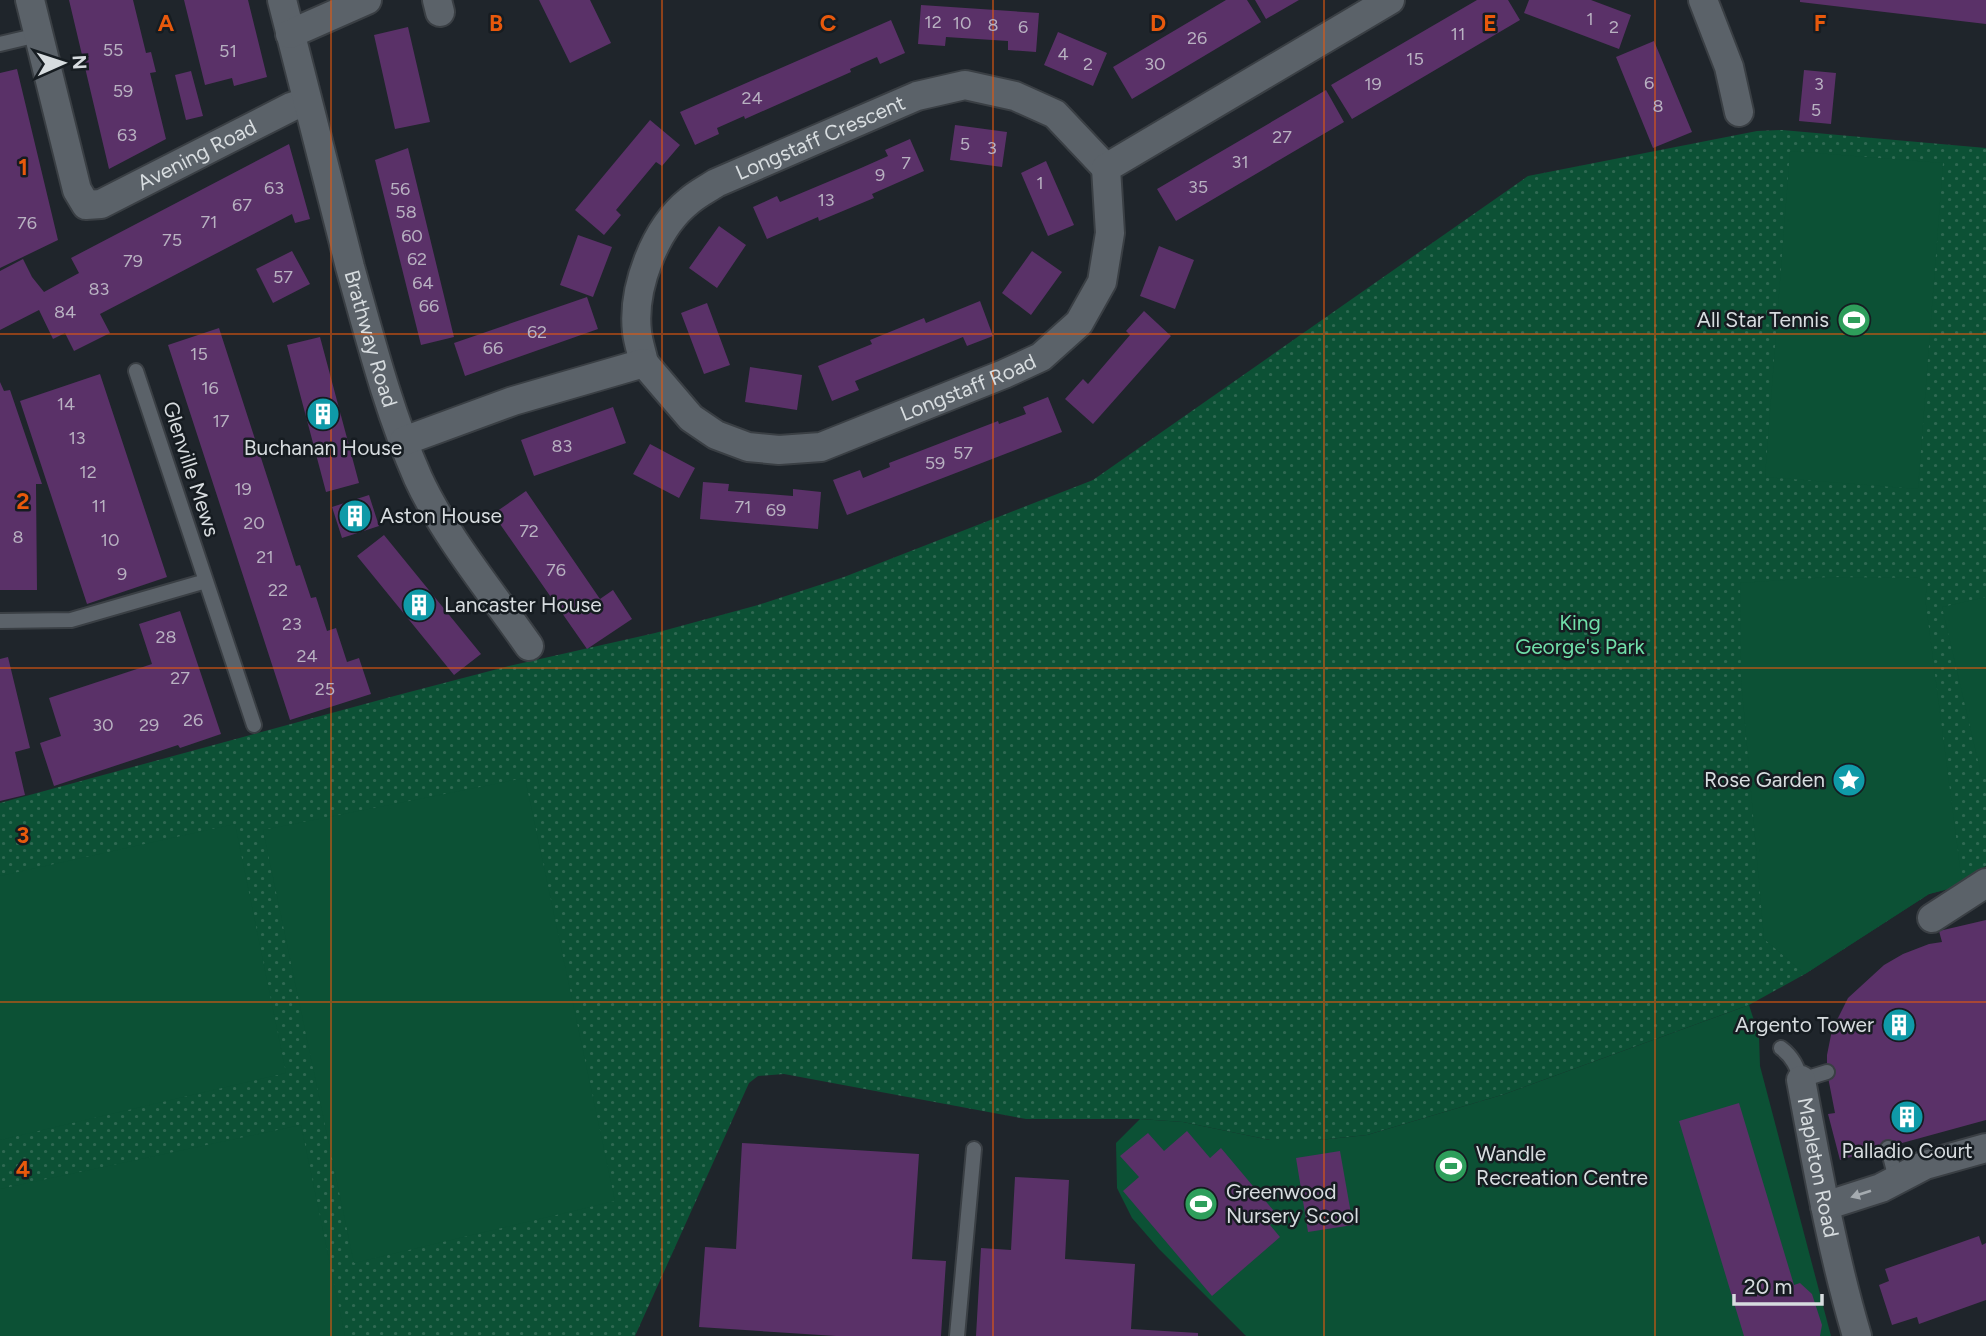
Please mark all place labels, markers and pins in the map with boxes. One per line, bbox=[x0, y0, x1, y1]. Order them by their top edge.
sports icon: All Star Tennis bbox=[1835, 301, 1873, 339]
place label: All Star Tennis bbox=[1697, 307, 1829, 332]
building icon: Buchanan House bbox=[304, 395, 342, 433]
place label: Buchanan House bbox=[244, 435, 402, 460]
building icon: Aston House bbox=[336, 497, 374, 535]
place label: Aston House bbox=[380, 503, 502, 528]
building icon: Lancaster House bbox=[400, 586, 438, 624]
place label: Lancaster House bbox=[444, 592, 602, 617]
place icon: Rose Garden bbox=[1830, 761, 1868, 799]
place label: Rose Garden bbox=[1704, 767, 1825, 792]
building icon: Argento Tower bbox=[1880, 1006, 1918, 1044]
place label: Argento Tower bbox=[1735, 1012, 1874, 1037]
building icon: Palladio Court bbox=[1888, 1098, 1926, 1136]
place label: Palladio Court bbox=[1841, 1138, 1973, 1163]
place label: Wandle Recreation Centre bbox=[1476, 1141, 1648, 1190]
sports icon: Wandle Recreation Centre bbox=[1432, 1147, 1470, 1185]
place label: Greenwood Nursery Scool bbox=[1226, 1179, 1359, 1228]
sports icon: Greenwood Nursery Scool bbox=[1182, 1185, 1220, 1223]

